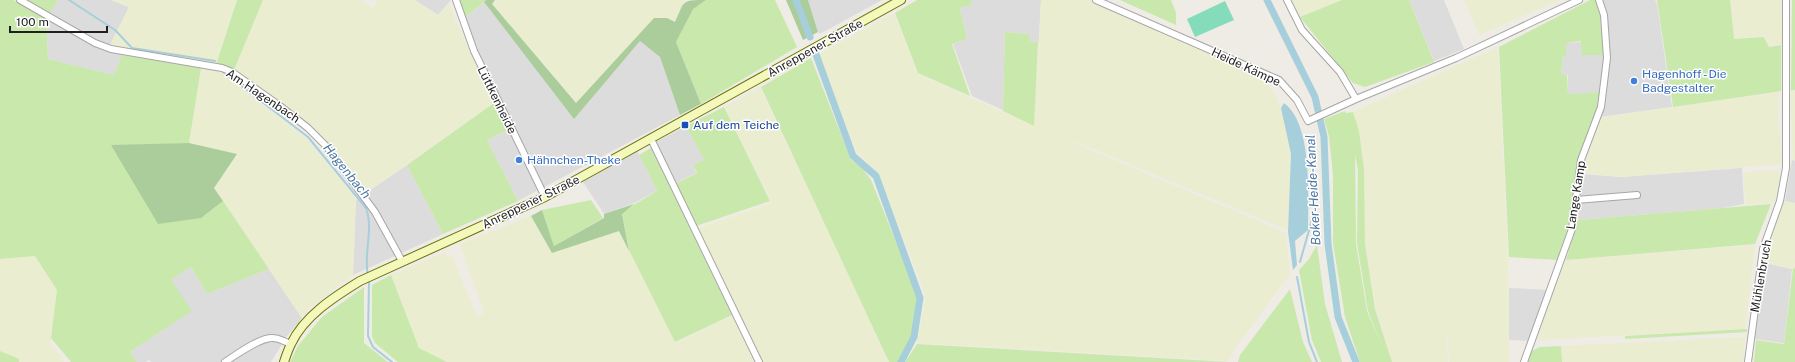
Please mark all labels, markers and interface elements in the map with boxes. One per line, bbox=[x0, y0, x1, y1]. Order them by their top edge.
scale bar bbox=[10, 8, 107, 34]
text: 100 m bbox=[16, 15, 49, 29]
street label: Anreppener Straße bbox=[765, 16, 865, 80]
street label: Heide Kämpe bbox=[1209, 45, 1283, 89]
street label: Lüttkenheide bbox=[475, 64, 519, 136]
street label: Am Hagenbach bbox=[224, 66, 302, 126]
place label: Hagenhoff - Die Badgestalter bbox=[1642, 67, 1727, 95]
marker: Hagenhoff - Die Badgestalter bbox=[1629, 76, 1639, 86]
place label: Auf dem Teiche bbox=[693, 118, 780, 132]
marker: Auf dem Teiche bbox=[680, 120, 690, 130]
water label: Boker-Heide-Kanal bbox=[1303, 134, 1323, 246]
water label: Hagenbach bbox=[320, 140, 374, 202]
place label: Hähnchen-Theke bbox=[527, 153, 621, 167]
marker: Hähnchen-Theke bbox=[514, 155, 524, 165]
street label: Lange Kamp bbox=[1564, 160, 1588, 230]
street label: Anreppener Straße bbox=[480, 172, 582, 232]
street label: Mühlenbruch bbox=[1748, 238, 1774, 314]

